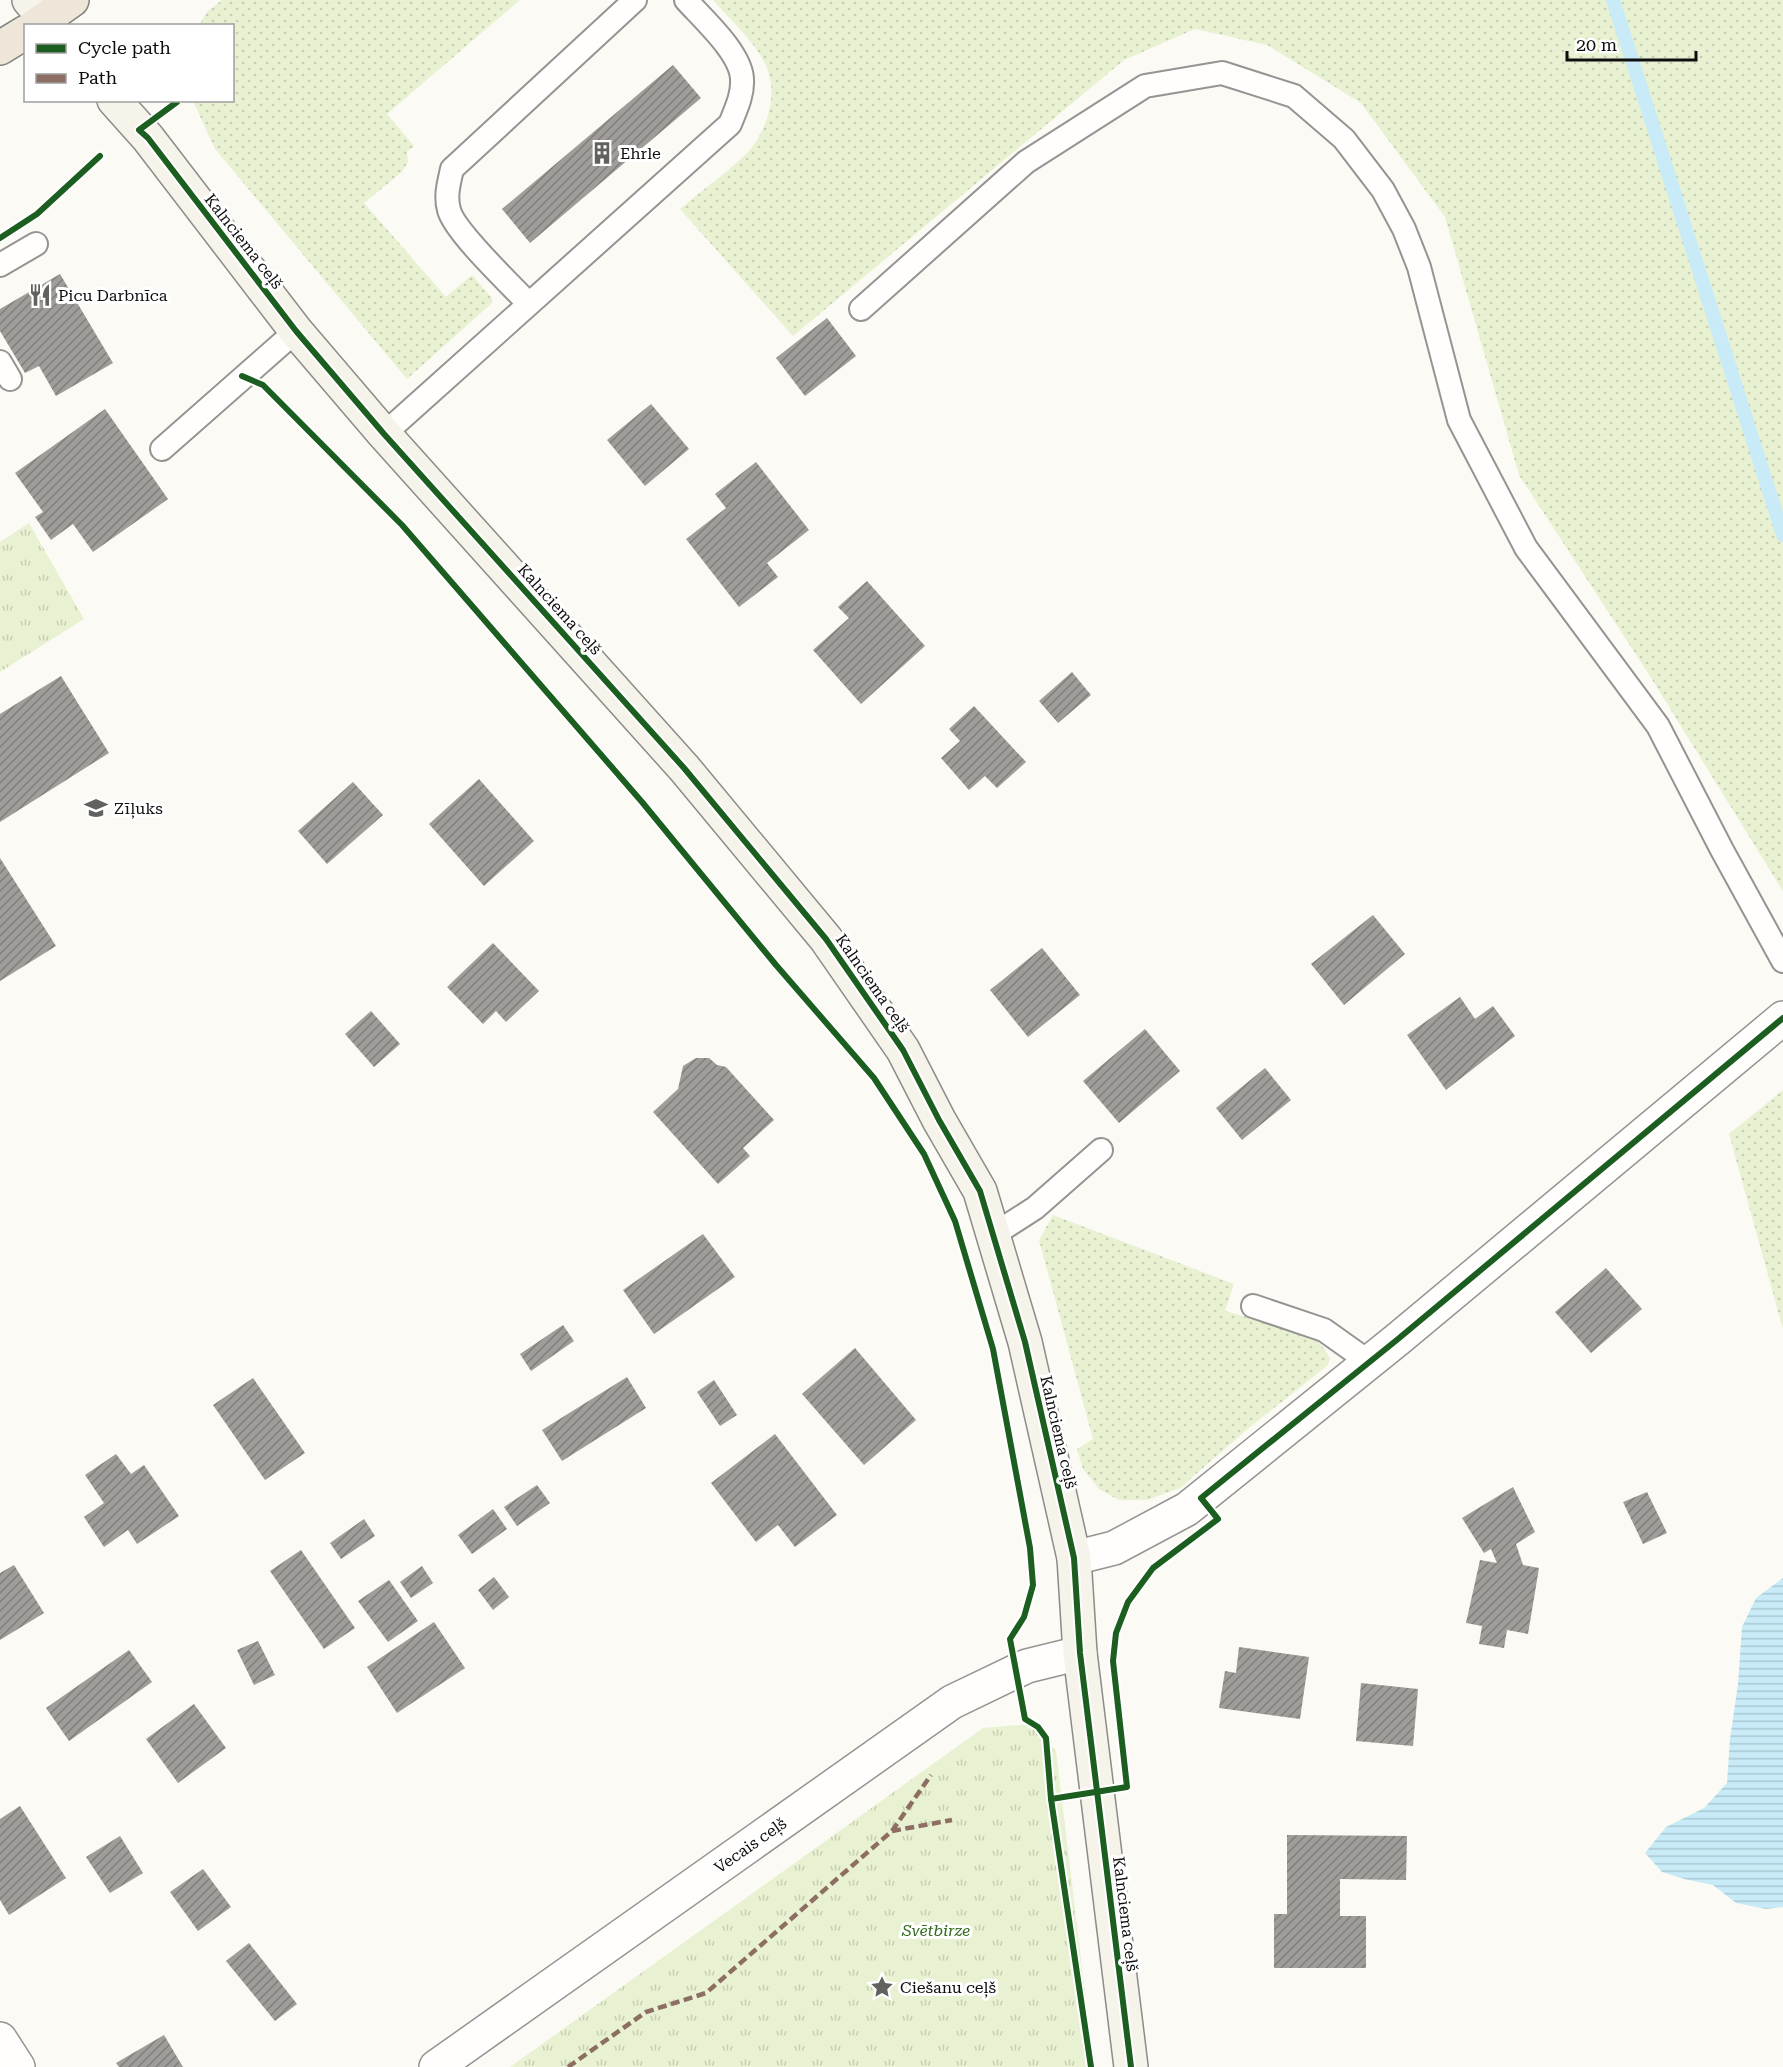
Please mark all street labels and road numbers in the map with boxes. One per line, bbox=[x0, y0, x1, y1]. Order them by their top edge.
street label: Kalnciema ceļš bbox=[200, 190, 287, 294]
street label: Kalnciema ceļš bbox=[513, 560, 606, 660]
street label: Kalnciema ceļš bbox=[831, 930, 914, 1037]
street label: Kalnciema ceļš bbox=[1035, 1374, 1081, 1491]
street label: Vecais ceļš bbox=[711, 1813, 791, 1878]
street label: Kalnciema ceļš bbox=[1108, 1856, 1142, 1973]

